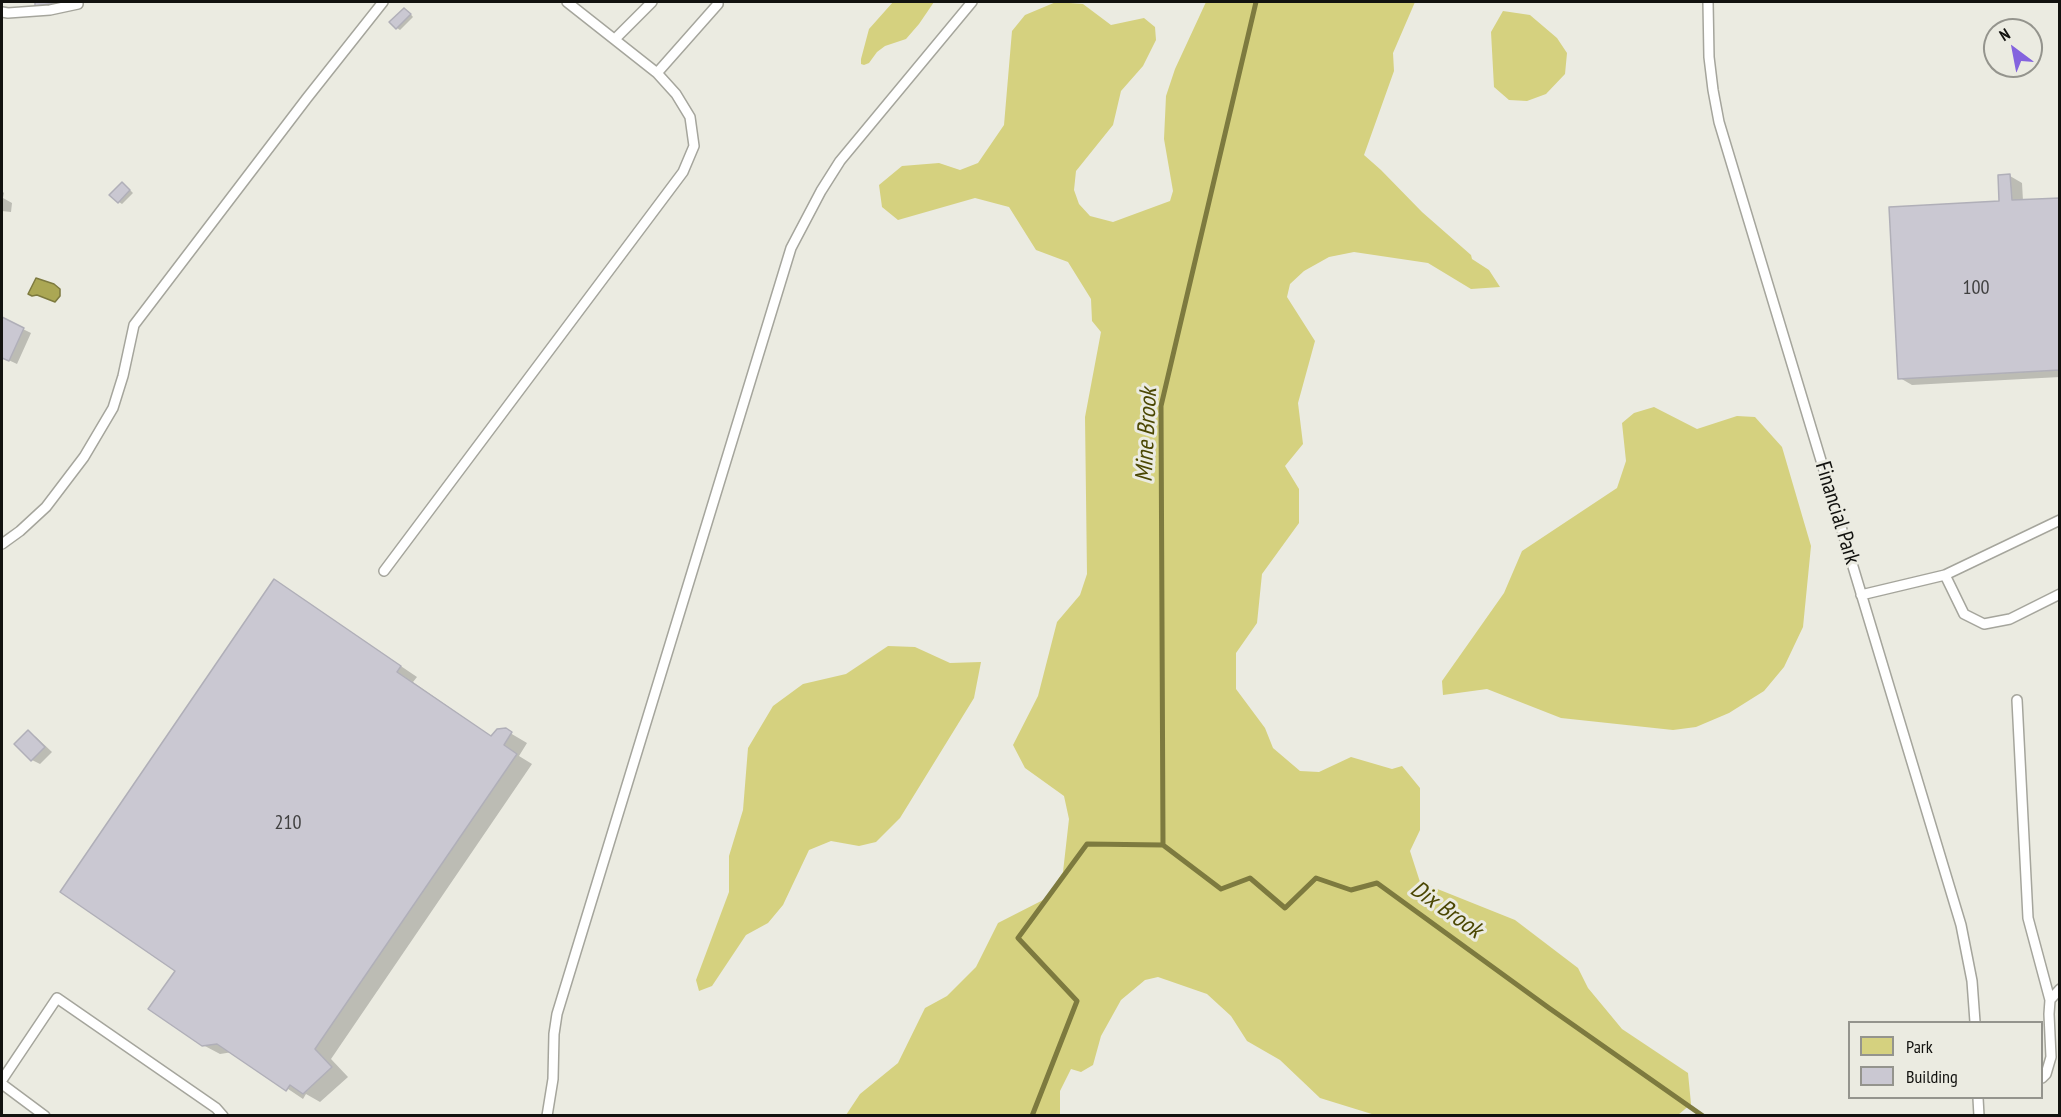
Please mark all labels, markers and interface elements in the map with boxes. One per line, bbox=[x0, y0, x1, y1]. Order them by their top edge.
north arrow bbox=[1983, 18, 2043, 78]
text: N bbox=[1996, 24, 2013, 45]
house number: 100 bbox=[1963, 276, 1989, 300]
water label: Mine Brook bbox=[1130, 387, 1164, 483]
street label: Financial Park bbox=[1809, 459, 1865, 567]
house number: 210 bbox=[275, 811, 301, 835]
water label: Dix Brook bbox=[1405, 875, 1487, 945]
legend bbox=[1848, 1021, 2043, 1099]
text: Park bbox=[1906, 1035, 1933, 1058]
text: Building bbox=[1906, 1065, 1958, 1088]

